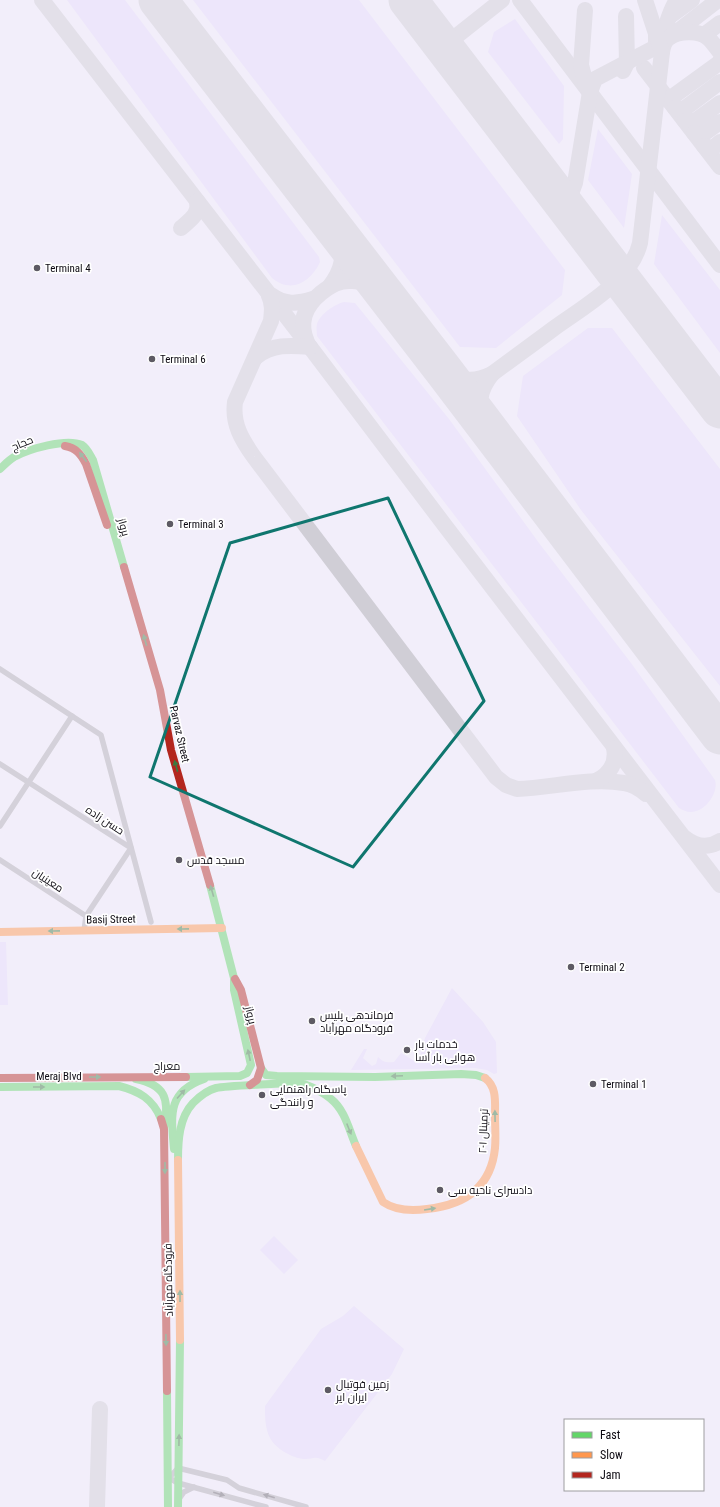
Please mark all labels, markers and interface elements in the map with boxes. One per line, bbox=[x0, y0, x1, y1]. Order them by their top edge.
place label: Terminal 4 bbox=[45, 262, 91, 275]
marker: Terminal 4 bbox=[32, 263, 42, 273]
place label: Terminal 6 bbox=[160, 353, 206, 366]
marker: Terminal 6 bbox=[147, 354, 157, 364]
street label: حجاج bbox=[9, 433, 35, 455]
one-way arrow bbox=[78, 452, 87, 463]
street label: پرواز bbox=[115, 516, 132, 538]
place label: Terminal 3 bbox=[178, 518, 224, 531]
marker: Terminal 3 bbox=[165, 519, 175, 529]
one-way arrow bbox=[142, 634, 148, 646]
street label: Parvaz Street bbox=[167, 705, 192, 764]
one-way arrow bbox=[173, 760, 179, 772]
street label: حسن زاده bbox=[83, 803, 126, 838]
place label: مسجد قدس bbox=[187, 854, 244, 867]
marker: مسجد قدس bbox=[174, 855, 184, 865]
street label: معینیان bbox=[30, 866, 66, 895]
one-way arrow bbox=[209, 885, 215, 897]
street label: Basij Street bbox=[86, 913, 136, 926]
one-way arrow bbox=[176, 926, 189, 932]
one-way arrow bbox=[47, 928, 60, 934]
place label: Terminal 2 bbox=[579, 961, 625, 974]
marker: Terminal 2 bbox=[566, 962, 576, 972]
street label: پرواز bbox=[242, 1004, 259, 1026]
place label: فرماندهی پلیس فرودگاه مهرآباد bbox=[320, 1009, 393, 1035]
marker: فرماندهی پلیس فرودگاه مهرآباد bbox=[307, 1016, 317, 1026]
place label: خدمات بار هوایی بار آسا bbox=[414, 1038, 475, 1064]
marker: خدمات بار هوایی بار آسا bbox=[402, 1045, 412, 1055]
one-way arrow bbox=[246, 1049, 252, 1061]
street label: معراج bbox=[154, 1060, 180, 1074]
street label: Meraj Blvd bbox=[36, 1070, 82, 1083]
one-way arrow bbox=[390, 1073, 403, 1079]
one-way arrow bbox=[89, 1074, 102, 1080]
place label: Terminal 1 bbox=[601, 1078, 647, 1091]
marker: Terminal 1 bbox=[588, 1079, 598, 1089]
place label: پاسگاه راهنمایی و رانندگی bbox=[270, 1083, 346, 1109]
one-way arrow bbox=[33, 1084, 46, 1090]
one-way arrow bbox=[176, 1088, 185, 1099]
marker: پاسگاه راهنمایی و رانندگی bbox=[257, 1090, 267, 1100]
street label: ترمینال ۱-۲ bbox=[476, 1108, 491, 1154]
one-way arrow bbox=[492, 1109, 498, 1122]
one-way arrow bbox=[346, 1123, 352, 1135]
one-way arrow bbox=[162, 1162, 168, 1175]
place label: دادسرای ناحیه سی bbox=[448, 1184, 532, 1197]
marker: دادسرای ناحیه سی bbox=[435, 1185, 445, 1195]
one-way arrow bbox=[424, 1206, 436, 1212]
street label: فرودگاه مهرآباد bbox=[161, 1243, 176, 1317]
one-way arrow bbox=[177, 1289, 183, 1302]
one-way arrow bbox=[163, 1334, 170, 1346]
place label: زمین فوتبال ایران ایر bbox=[335, 1378, 389, 1404]
marker: زمین فوتبال ایران ایر bbox=[323, 1385, 333, 1395]
legend bbox=[564, 1419, 704, 1491]
text: Fast bbox=[600, 1428, 621, 1442]
one-way arrow bbox=[176, 1433, 182, 1446]
text: Slow bbox=[600, 1448, 623, 1462]
text: Jam bbox=[600, 1468, 621, 1482]
one-way arrow bbox=[213, 1491, 225, 1497]
one-way arrow bbox=[263, 1493, 275, 1499]

